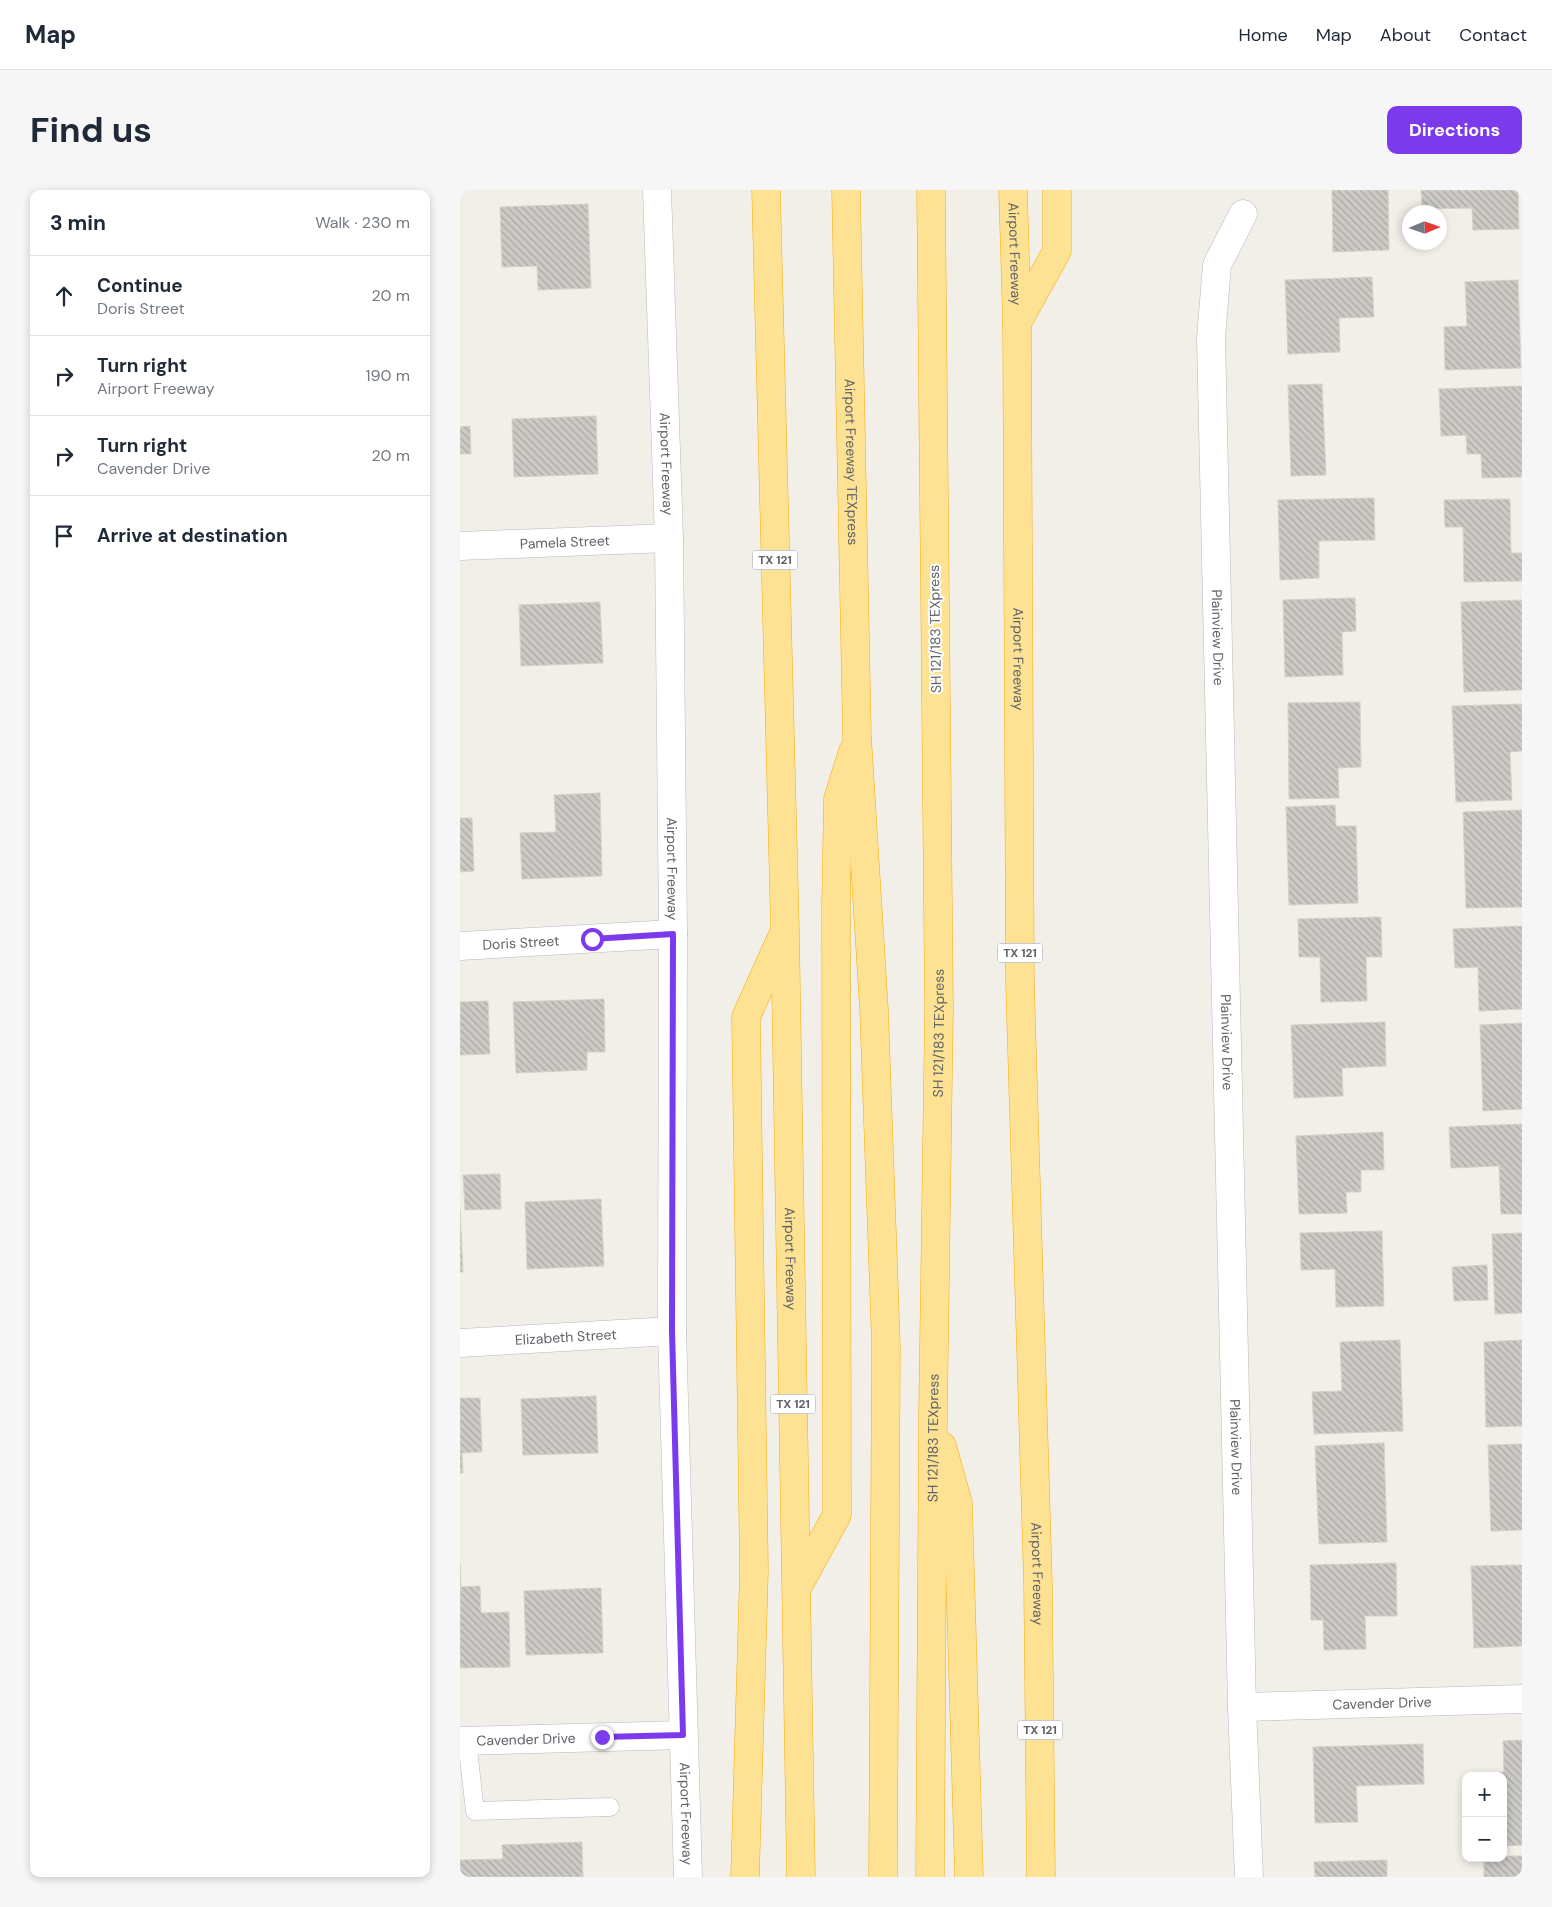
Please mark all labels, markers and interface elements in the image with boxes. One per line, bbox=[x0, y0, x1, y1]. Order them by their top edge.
text: Map bbox=[25, 19, 76, 50]
text: Home bbox=[1238, 23, 1288, 47]
text: Map bbox=[1316, 23, 1352, 47]
text: About bbox=[1380, 23, 1431, 47]
text: Contact bbox=[1459, 23, 1527, 47]
button: Directions bbox=[1387, 106, 1522, 154]
text: Find us bbox=[30, 107, 152, 153]
street label: Airport Freeway bbox=[1004, 202, 1025, 306]
north arrow bbox=[1402, 205, 1447, 250]
text: 3 min bbox=[50, 209, 106, 237]
text: Walk · 230 m bbox=[315, 212, 410, 233]
text: Continue bbox=[97, 273, 183, 298]
icon: ahead bbox=[50, 282, 78, 310]
text: 20 m bbox=[371, 285, 410, 306]
text: Doris Street bbox=[97, 298, 185, 319]
text: Turn right bbox=[97, 353, 187, 378]
icon: right bbox=[50, 362, 78, 390]
text: 190 m bbox=[366, 365, 410, 386]
text: Airport Freeway bbox=[97, 378, 215, 399]
street label: Airport Freeway TEXpress bbox=[841, 378, 862, 545]
street label: Airport Freeway bbox=[656, 412, 677, 516]
text: Turn right bbox=[97, 433, 187, 458]
icon: right bbox=[50, 442, 78, 470]
text: 20 m bbox=[371, 445, 410, 466]
text: Cavender Drive bbox=[97, 458, 210, 479]
icon: arrive bbox=[50, 522, 78, 550]
text: Arrive at destination bbox=[97, 523, 288, 548]
street label: Pamela Street bbox=[520, 531, 610, 553]
road number: TX 121 bbox=[752, 550, 798, 570]
street label: SH 121/183 TEXpress bbox=[925, 565, 945, 693]
street label: Plainview Drive bbox=[1208, 589, 1228, 686]
street label: Airport Freeway bbox=[1009, 607, 1028, 711]
street label: Airport Freeway bbox=[663, 817, 682, 921]
route start bbox=[581, 928, 604, 951]
street label: Doris Street bbox=[482, 931, 560, 954]
road number: TX 121 bbox=[998, 944, 1042, 962]
street label: SH 121/183 TEXpress bbox=[929, 969, 948, 1097]
street label: Plainview Drive bbox=[1217, 994, 1237, 1091]
street label: Airport Freeway bbox=[781, 1207, 800, 1311]
street label: Elizabeth Street bbox=[514, 1325, 617, 1349]
street label: SH 121/183 TEXpress bbox=[923, 1374, 943, 1502]
road number: TX 121 bbox=[770, 1394, 816, 1414]
street label: Plainview Drive bbox=[1226, 1399, 1246, 1496]
street label: Airport Freeway bbox=[1027, 1522, 1047, 1625]
street label: Cavender Drive bbox=[1332, 1693, 1432, 1713]
road number: TX 121 bbox=[1018, 1720, 1062, 1740]
route end bbox=[591, 1726, 614, 1749]
street label: Cavender Drive bbox=[476, 1729, 576, 1750]
street label: Airport Freeway bbox=[676, 1762, 697, 1866]
map controls bbox=[1462, 1772, 1507, 1862]
button: + bbox=[1462, 1772, 1507, 1817]
button: − bbox=[1462, 1817, 1507, 1862]

